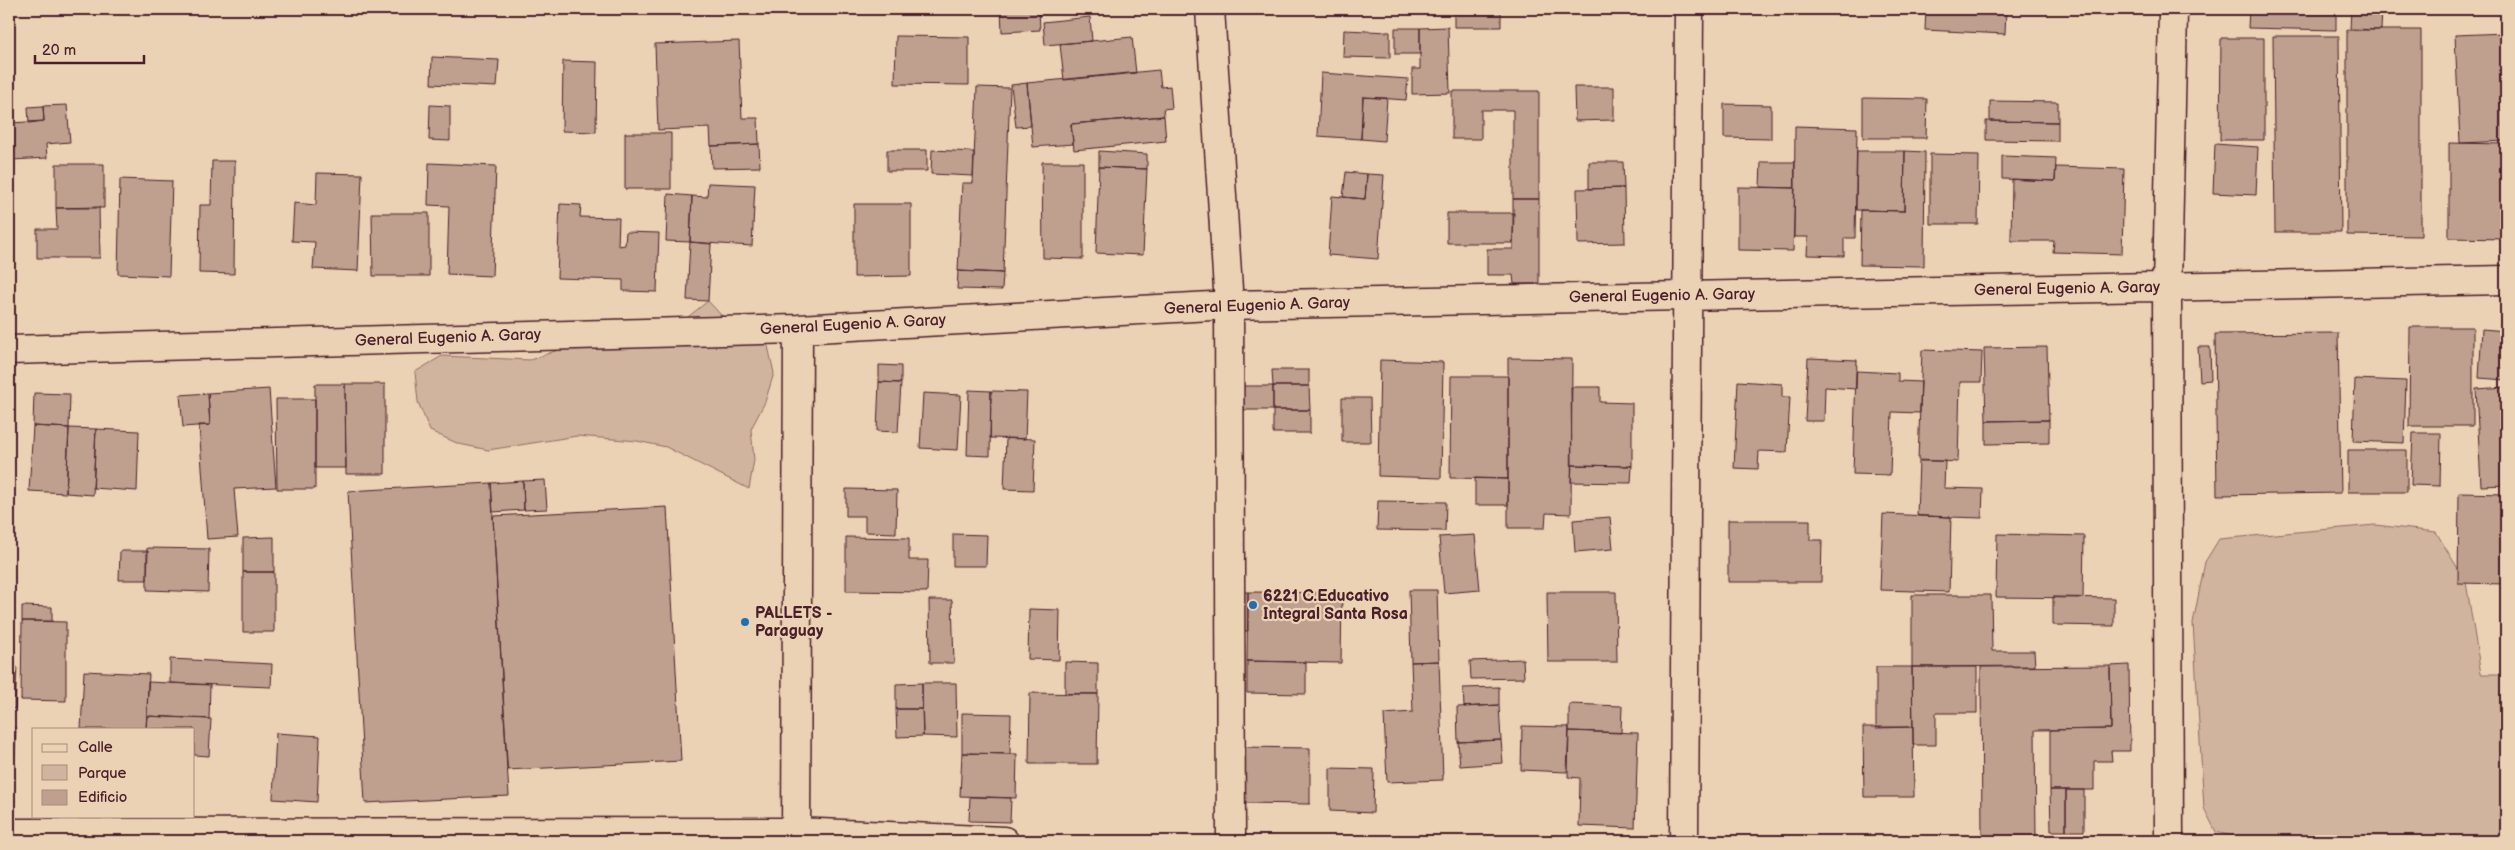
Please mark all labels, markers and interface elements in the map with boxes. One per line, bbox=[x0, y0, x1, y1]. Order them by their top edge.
scale bar bbox=[35, 32, 144, 64]
text: 20 m bbox=[42, 41, 76, 60]
street label: General Eugenio A. Garay bbox=[1974, 278, 2161, 300]
street label: General Eugenio A. Garay bbox=[1569, 285, 1756, 307]
street label: General Eugenio A. Garay bbox=[1164, 293, 1351, 319]
street label: General Eugenio A. Garay bbox=[759, 311, 947, 339]
street label: General Eugenio A. Garay bbox=[355, 325, 542, 351]
place label: 6221 C.Educativo Integral Santa Rosa bbox=[1263, 587, 1408, 624]
marker: 6221 C.Educativo Integral Santa Rosa bbox=[1247, 599, 1259, 611]
place label: PALLETS - Paraguay bbox=[755, 604, 832, 641]
marker: PALLETS - Paraguay bbox=[739, 616, 751, 628]
legend bbox=[32, 728, 195, 818]
text: Calle bbox=[78, 738, 113, 757]
text: Parque bbox=[78, 764, 127, 783]
text: Edificio bbox=[78, 788, 127, 807]

